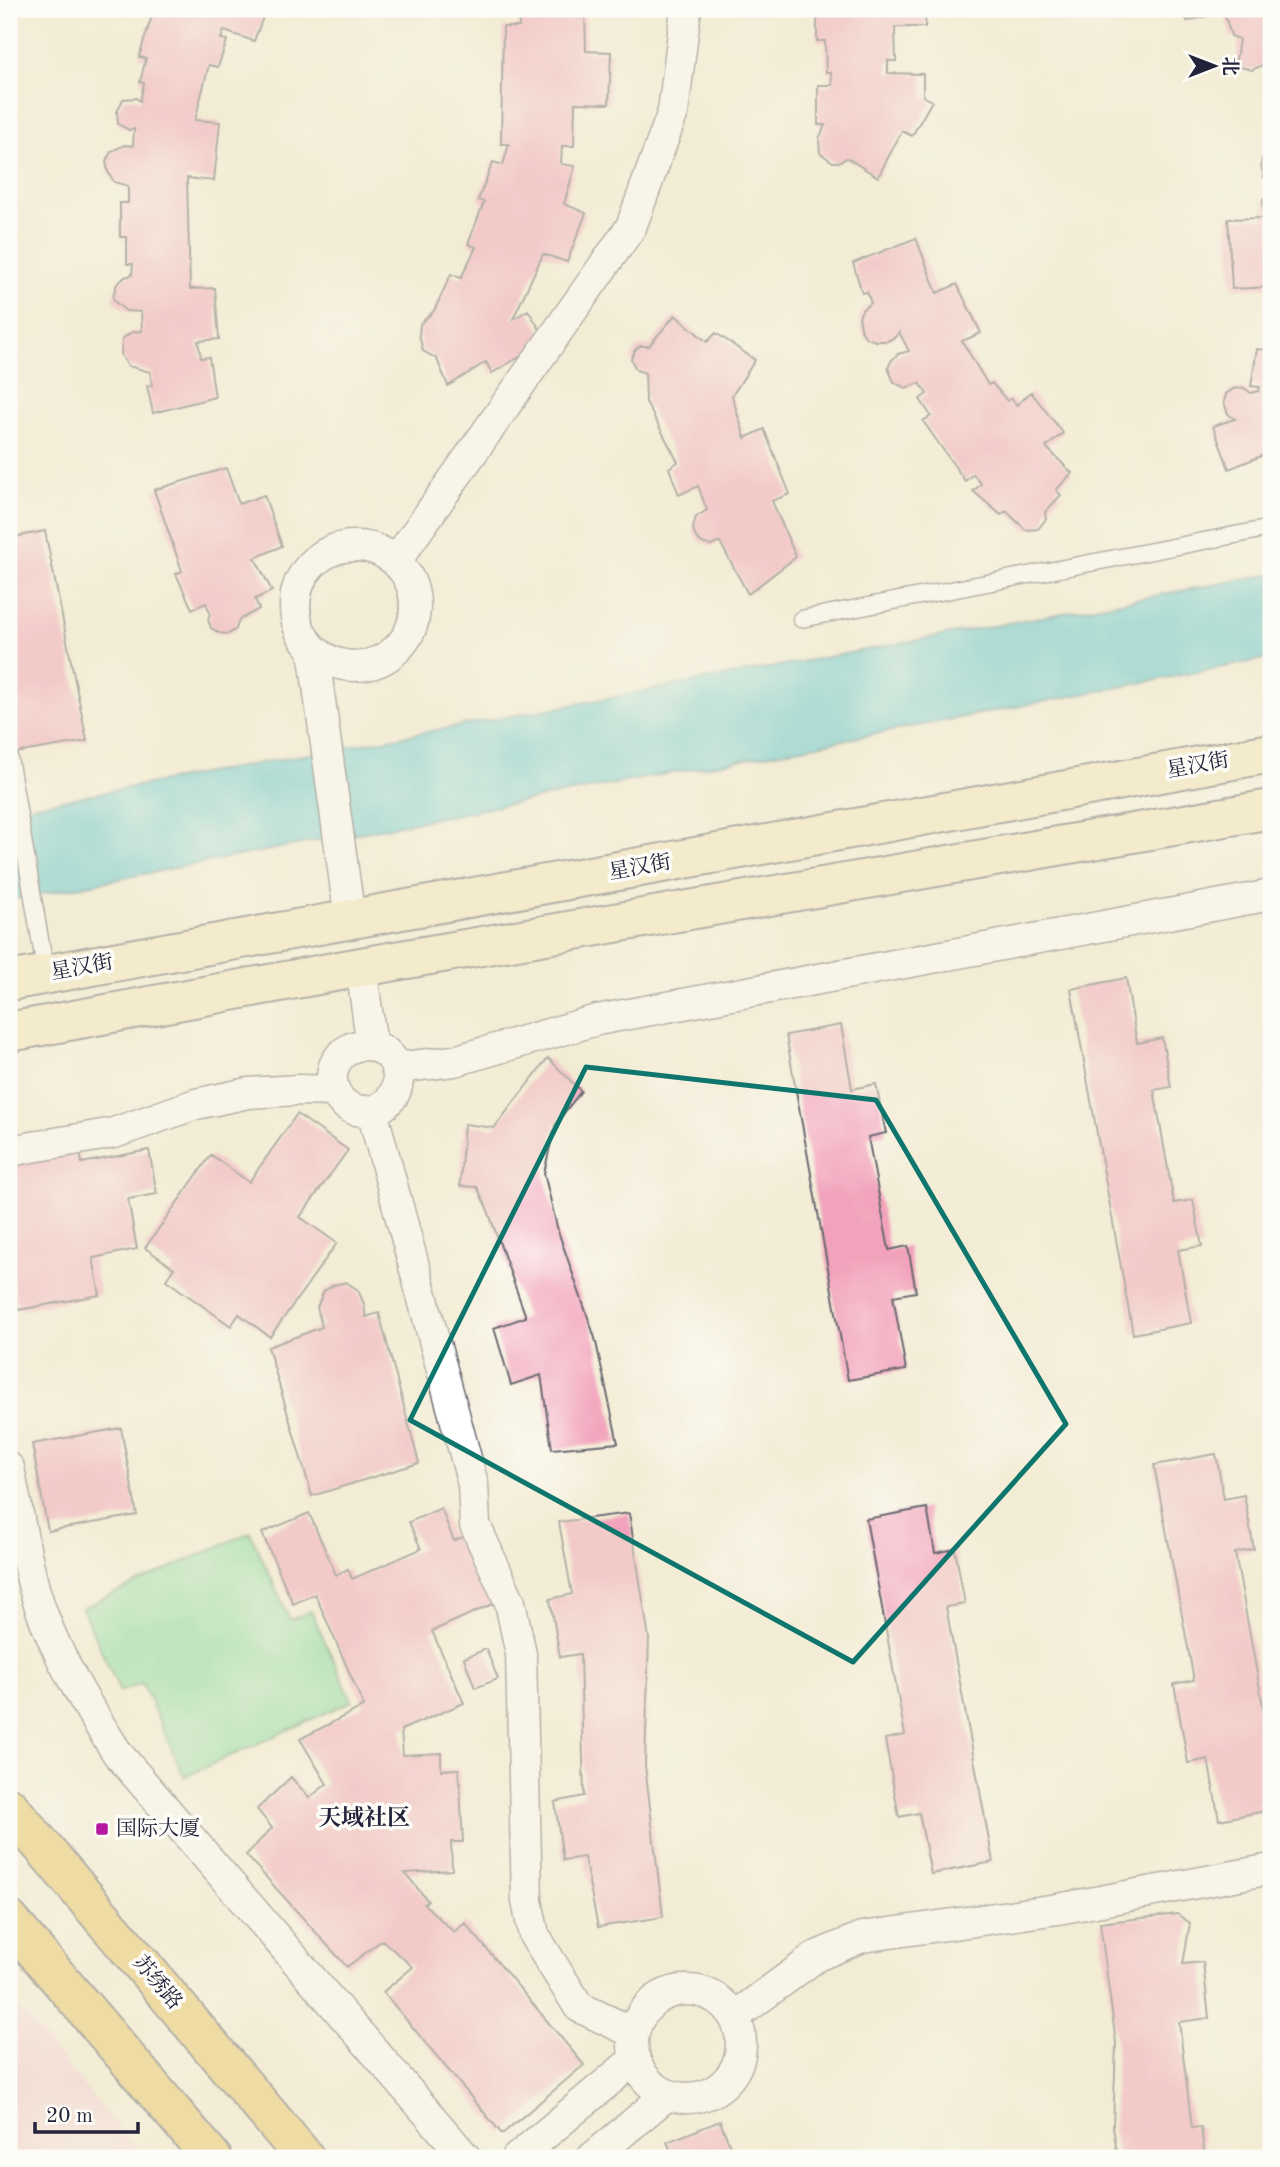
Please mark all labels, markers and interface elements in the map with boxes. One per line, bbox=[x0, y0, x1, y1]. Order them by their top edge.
north arrow bbox=[1178, 32, 1248, 102]
text: 北 bbox=[1219, 56, 1240, 76]
street label: 星汉街 bbox=[1165, 748, 1231, 782]
street label: 星汉街 bbox=[607, 850, 673, 884]
street label: 星汉街 bbox=[49, 950, 115, 984]
district label: 天域社区 bbox=[318, 1805, 410, 1830]
place label: 国际大厦 bbox=[116, 1817, 200, 1840]
marker: 国际大厦 bbox=[94, 1821, 110, 1837]
street label: 苏绣路 bbox=[129, 1951, 187, 2014]
scale bar bbox=[35, 2090, 138, 2134]
text: 20 m bbox=[46, 2106, 93, 2127]

